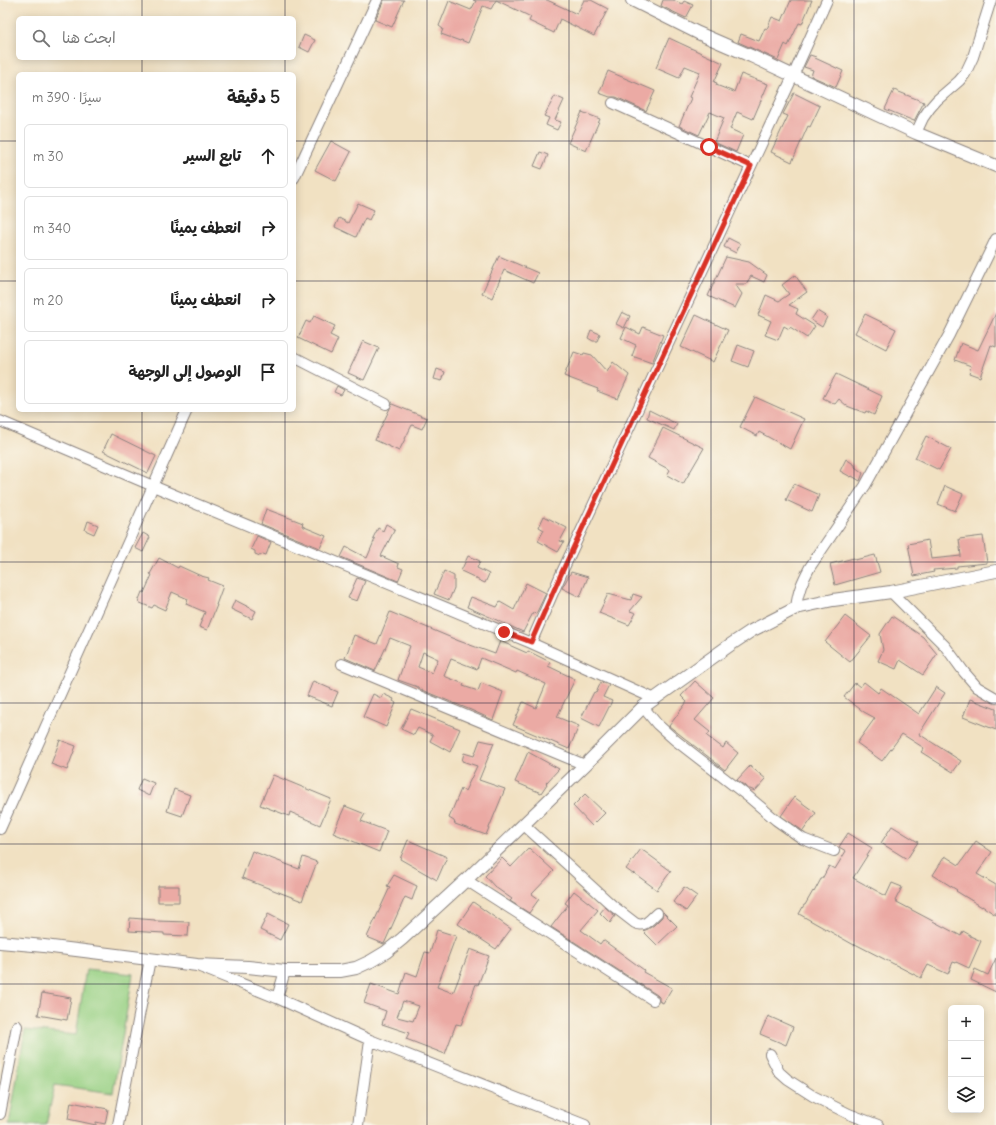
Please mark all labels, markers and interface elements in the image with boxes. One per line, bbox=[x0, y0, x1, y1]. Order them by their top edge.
search box bbox=[16, 16, 296, 60]
icon: search bbox=[30, 27, 52, 49]
text: ابحث هنا bbox=[62, 28, 116, 47]
text: 5 دقيقة bbox=[227, 86, 280, 108]
text: سيرًا · 390 m bbox=[32, 89, 102, 106]
route start bbox=[700, 138, 718, 156]
icon: ahead bbox=[257, 145, 279, 167]
text: تابع السير bbox=[184, 146, 241, 165]
text: 30 m bbox=[33, 148, 63, 165]
icon: right bbox=[257, 217, 279, 239]
text: انعطف يمينًا bbox=[170, 218, 241, 237]
text: 340 m bbox=[33, 220, 71, 237]
icon: right bbox=[257, 289, 279, 311]
text: انعطف يمينًا bbox=[170, 290, 241, 309]
text: 20 m bbox=[33, 292, 63, 309]
icon: arrive bbox=[257, 361, 279, 383]
text: الوصول إلى الوجهة bbox=[128, 362, 241, 381]
route end bbox=[495, 623, 513, 641]
map controls bbox=[948, 1005, 984, 1113]
button: + bbox=[948, 1005, 984, 1041]
button: − bbox=[948, 1041, 984, 1077]
button: layers bbox=[948, 1077, 984, 1113]

